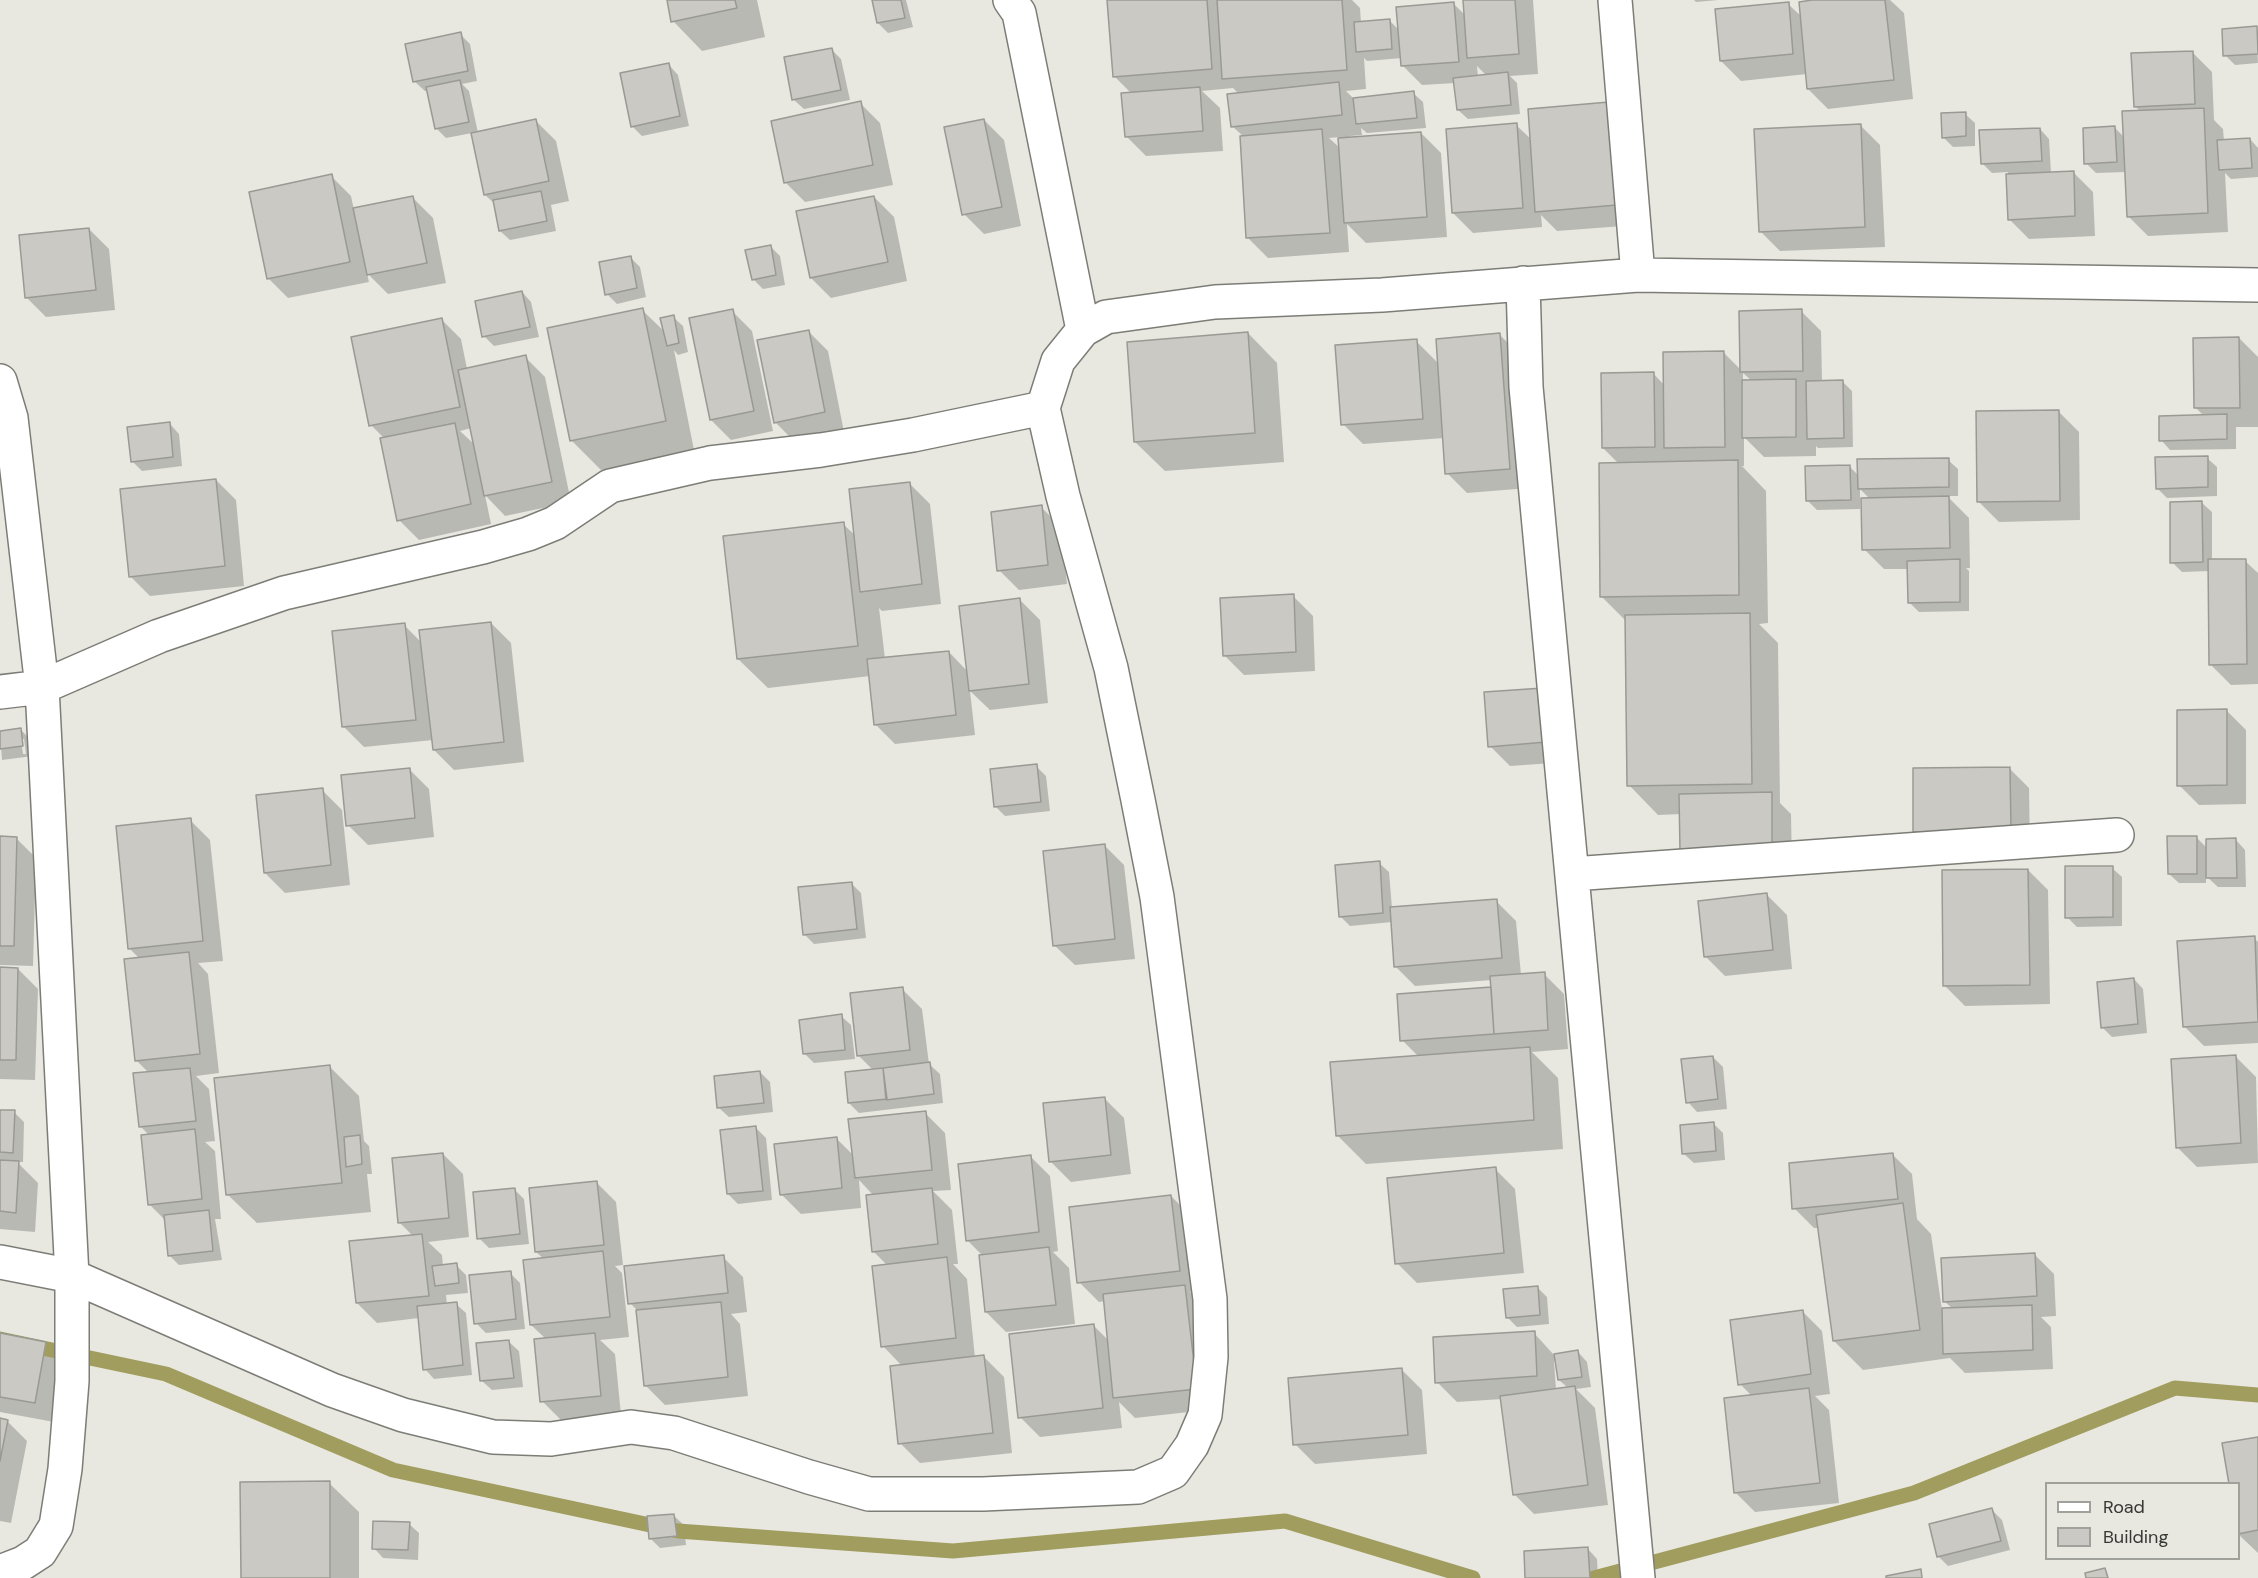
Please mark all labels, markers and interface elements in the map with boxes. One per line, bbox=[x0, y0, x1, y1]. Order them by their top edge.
legend bbox=[2045, 1482, 2240, 1560]
text: Road bbox=[2103, 1495, 2145, 1519]
text: Building bbox=[2103, 1525, 2168, 1549]

